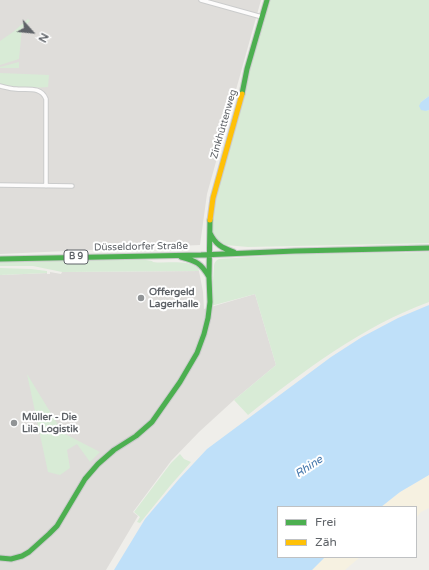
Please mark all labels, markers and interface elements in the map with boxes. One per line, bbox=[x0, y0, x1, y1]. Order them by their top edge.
north arrow bbox=[12, 12, 52, 52]
text: N bbox=[35, 31, 51, 45]
street label: Zinkhüttenweg bbox=[208, 88, 240, 160]
street label: Düsseldorfer Straße bbox=[94, 240, 188, 254]
road number: B 9 bbox=[64, 250, 88, 264]
place label: Offergeld Lagerhalle bbox=[149, 286, 199, 310]
marker: Offergeld Lagerhalle bbox=[136, 293, 146, 303]
place label: Müller - Die Lila Logistik bbox=[22, 411, 78, 434]
marker: Müller - Die Lila Logistik bbox=[9, 418, 19, 428]
water label: Rhine bbox=[293, 453, 325, 481]
legend bbox=[277, 506, 417, 558]
text: Frei bbox=[315, 515, 336, 529]
text: Zäh bbox=[315, 535, 337, 549]

